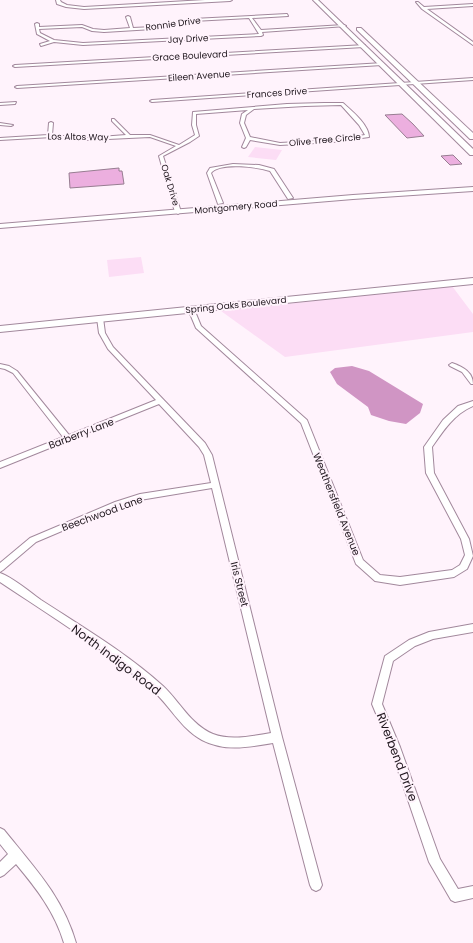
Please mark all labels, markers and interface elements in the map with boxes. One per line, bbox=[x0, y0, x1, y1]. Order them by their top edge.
street label: Ronnie Drive bbox=[145, 14, 202, 34]
street label: Jay Drive bbox=[167, 32, 209, 46]
street label: Grace Boulevard bbox=[152, 48, 228, 64]
street label: Eileen Avenue bbox=[168, 68, 231, 84]
street label: Frances Drive bbox=[246, 85, 308, 101]
street label: Los Altos Way bbox=[47, 130, 109, 144]
street label: Olive Tree Circle bbox=[289, 131, 362, 149]
street label: Oak Drive bbox=[158, 163, 182, 208]
street label: Montgomery Road bbox=[194, 197, 278, 217]
street label: Spring Oaks Boulevard bbox=[185, 294, 287, 316]
street label: Barberry Lane bbox=[46, 414, 116, 453]
street label: Weathersfield Avenue bbox=[309, 451, 364, 558]
street label: Beechwood Lane bbox=[60, 492, 145, 535]
street label: Iris Street bbox=[227, 560, 252, 609]
street label: North Indigo Road bbox=[68, 620, 164, 699]
street label: Riverbend Drive bbox=[373, 710, 422, 804]

